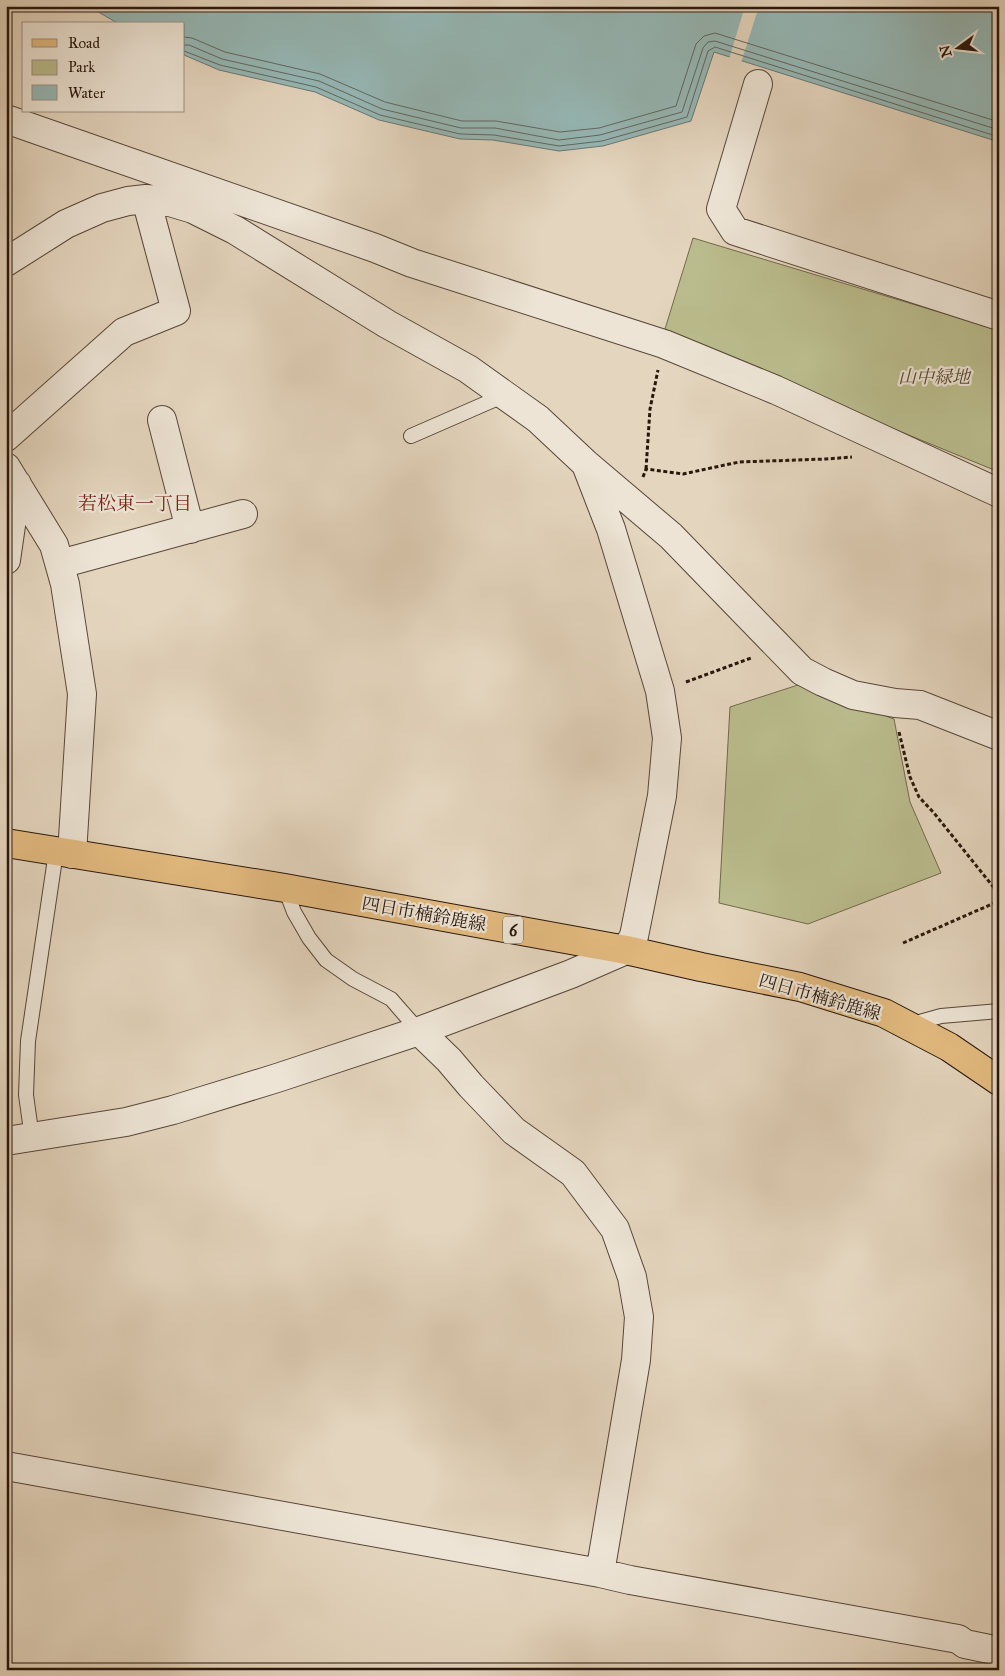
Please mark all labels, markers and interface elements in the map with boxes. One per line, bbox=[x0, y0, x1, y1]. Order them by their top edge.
legend bbox=[22, 22, 185, 112]
north arrow bbox=[932, 22, 982, 72]
text: Road bbox=[68, 34, 100, 52]
text: N bbox=[936, 43, 956, 59]
text: Park bbox=[68, 58, 95, 76]
text: Water bbox=[68, 84, 105, 102]
park label: 山中緑地 bbox=[898, 366, 972, 388]
district label: 若松東一丁目 bbox=[78, 492, 192, 515]
street label: 四日市楠鈴鹿線 bbox=[360, 892, 488, 936]
road number: 6 bbox=[503, 916, 523, 944]
street label: 四日市楠鈴鹿線 bbox=[756, 969, 884, 1025]

